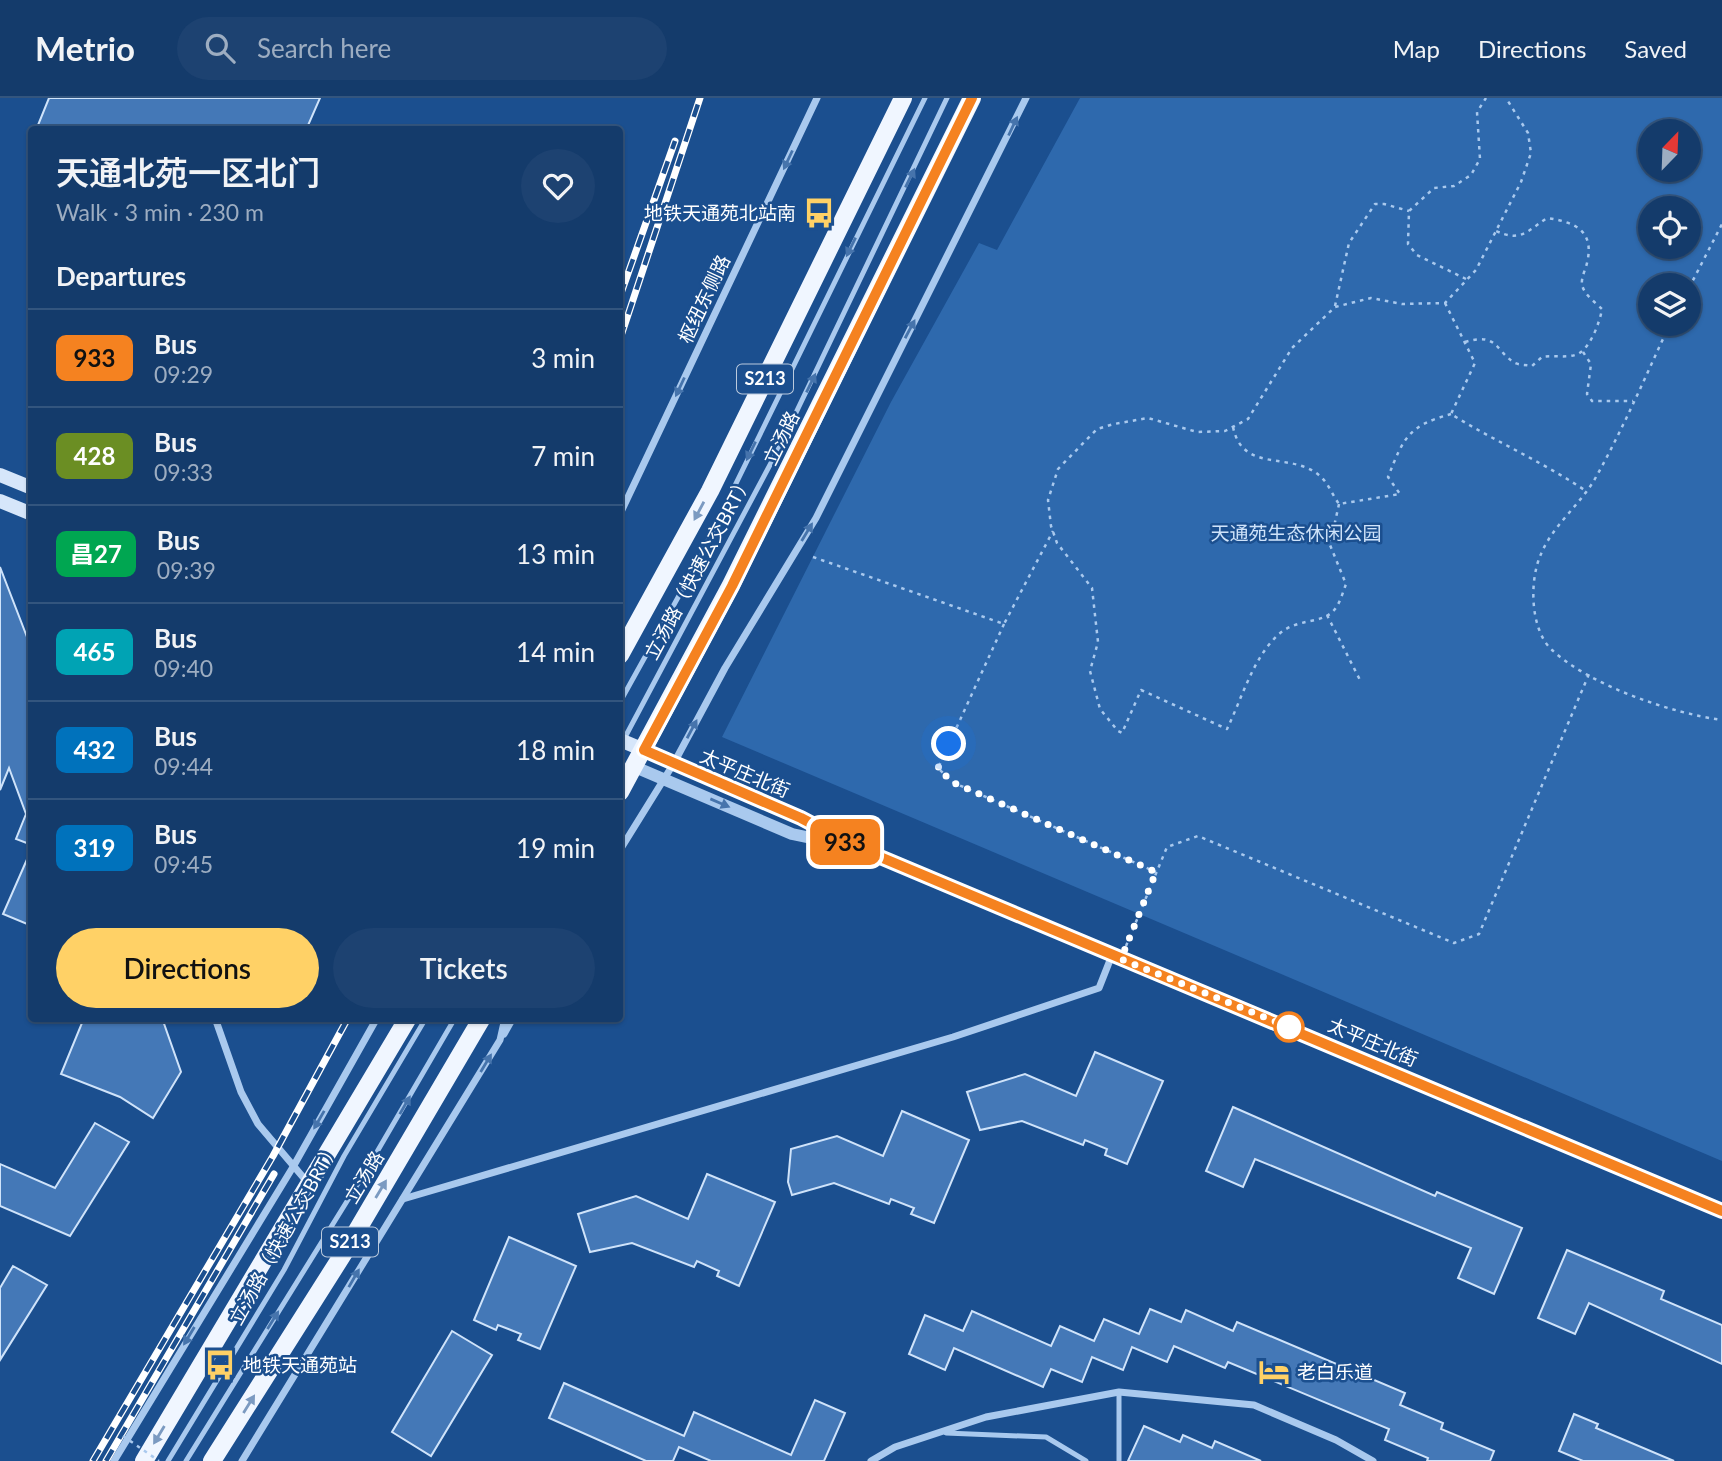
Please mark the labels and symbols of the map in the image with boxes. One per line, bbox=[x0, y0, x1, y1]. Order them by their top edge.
one-way arrow bbox=[1008, 116, 1019, 137]
north arrow bbox=[1638, 119, 1701, 182]
one-way arrow bbox=[782, 150, 794, 170]
one-way arrow bbox=[904, 168, 916, 188]
bus stop icon: 地铁天通苑北站南 bbox=[802, 196, 836, 230]
place label: 地铁天通苑北站南 bbox=[644, 201, 796, 224]
one-way arrow bbox=[845, 237, 857, 257]
street label: 枢纽东侧路 bbox=[673, 251, 734, 347]
one-way arrow bbox=[904, 320, 916, 339]
road number: S213 bbox=[737, 365, 793, 394]
one-way arrow bbox=[805, 373, 816, 393]
one-way arrow bbox=[674, 377, 685, 397]
street label: 立汤路 bbox=[758, 407, 803, 468]
one-way arrow bbox=[745, 441, 757, 461]
street label: 立汤路（快速公交BRT） bbox=[639, 470, 756, 663]
one-way arrow bbox=[694, 501, 705, 521]
park label: 天通苑生态休闲公园 bbox=[1210, 521, 1382, 544]
one-way arrow bbox=[801, 523, 813, 542]
one-way arrow bbox=[686, 718, 698, 738]
your location bbox=[931, 726, 966, 761]
street label: 太平庄北街 bbox=[697, 743, 793, 802]
one-way arrow bbox=[710, 798, 731, 809]
line badge: 933 bbox=[805, 819, 885, 865]
unlabelled marker bbox=[1274, 1012, 1304, 1042]
street label: 太平庄北街 bbox=[1325, 1012, 1421, 1071]
one-way arrow bbox=[480, 1053, 492, 1072]
one-way arrow bbox=[399, 1095, 411, 1114]
one-way arrow bbox=[313, 1111, 325, 1130]
street label: 立汤路（快速公交BRT） bbox=[224, 1137, 344, 1328]
street label: 立汤路 bbox=[339, 1146, 388, 1207]
one-way arrow bbox=[375, 1179, 387, 1198]
road number: S213 bbox=[322, 1227, 378, 1256]
one-way arrow bbox=[348, 1268, 361, 1287]
one-way arrow bbox=[267, 1310, 280, 1329]
one-way arrow bbox=[182, 1326, 195, 1345]
bus stop icon: 地铁天通苑站 bbox=[203, 1348, 237, 1382]
place label: 地铁天通苑站 bbox=[243, 1353, 357, 1376]
hotel icon: 老白乐道 bbox=[1257, 1355, 1291, 1389]
place label: 老白乐道 bbox=[1297, 1360, 1373, 1383]
one-way arrow bbox=[242, 1394, 255, 1413]
one-way arrow bbox=[153, 1425, 166, 1444]

